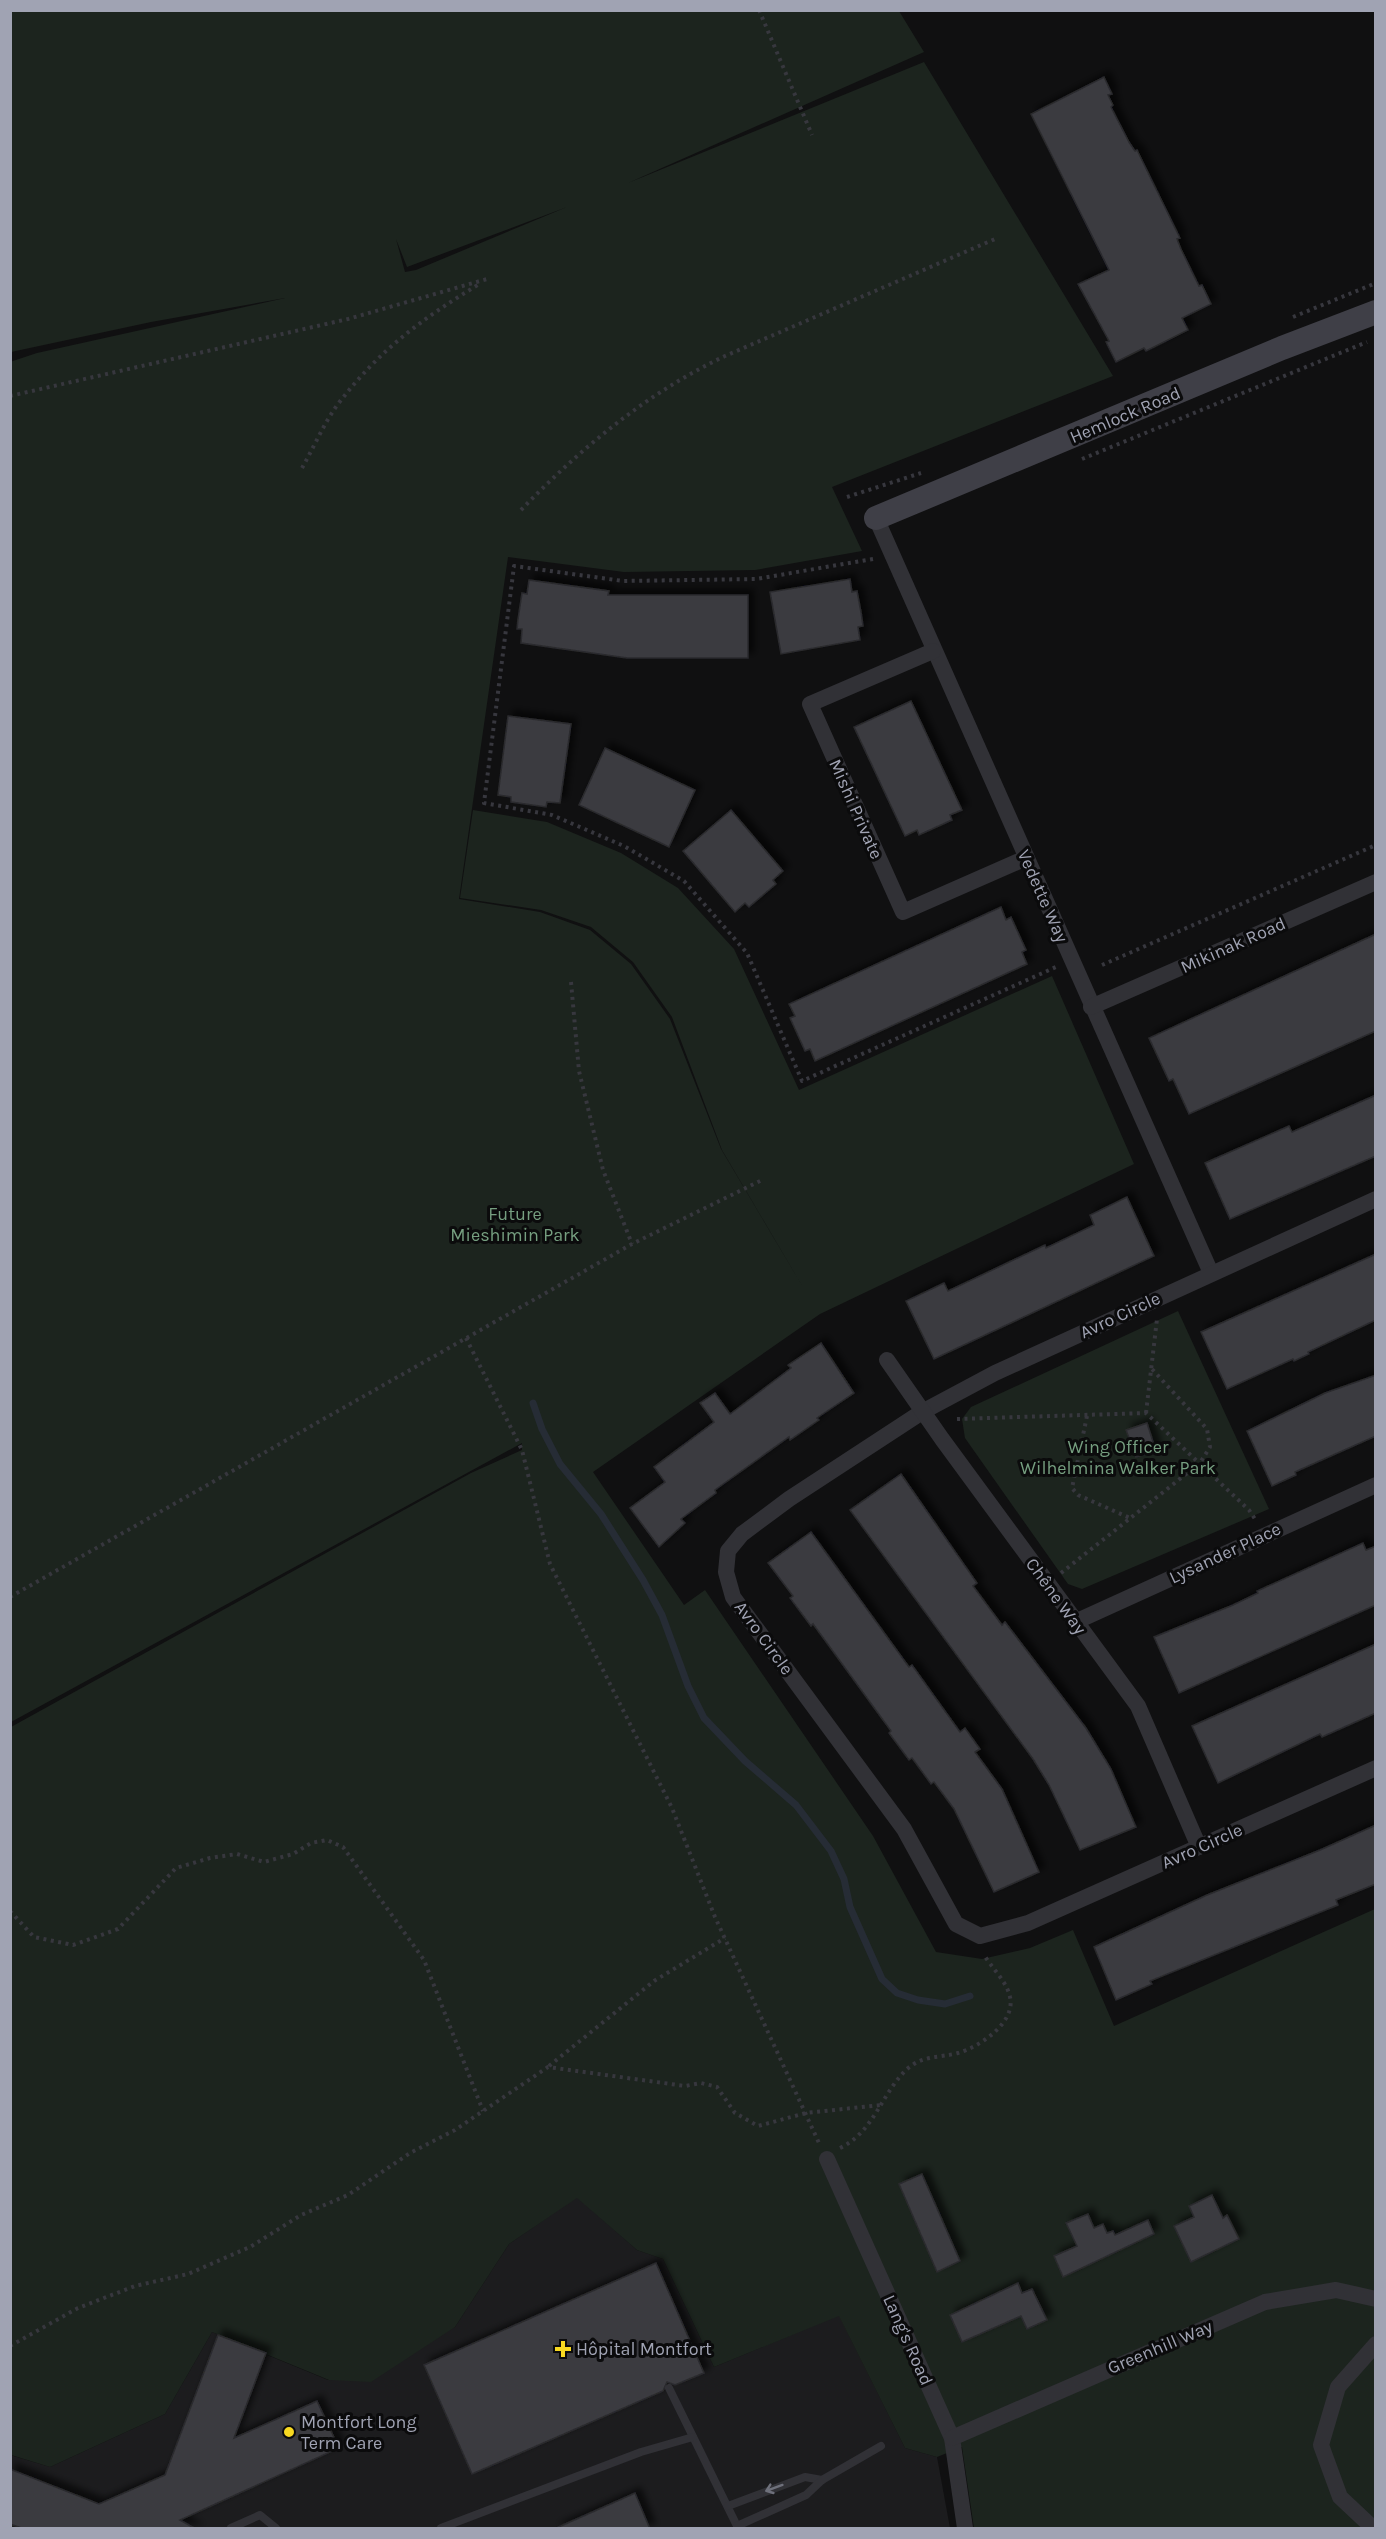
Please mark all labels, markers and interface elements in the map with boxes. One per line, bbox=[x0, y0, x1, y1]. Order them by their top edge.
street label: Hemlock Road bbox=[1066, 382, 1184, 448]
street label: Mishi Private bbox=[824, 755, 888, 863]
street label: Vedette Way bbox=[1013, 846, 1074, 947]
street label: Mikinak Road bbox=[1177, 912, 1289, 978]
park label: Future Mieshimin Park bbox=[450, 1203, 580, 1246]
street label: Avro Circle bbox=[1076, 1287, 1164, 1343]
park label: Wing Officer Wilhelmina Walker Park bbox=[1020, 1436, 1216, 1479]
street label: Lysander Place bbox=[1166, 1518, 1284, 1588]
street label: Chêne Way bbox=[1021, 1553, 1092, 1639]
street label: Avro Circle bbox=[730, 1597, 798, 1679]
street label: Avro Circle bbox=[1158, 1818, 1246, 1874]
street label: Lang's Road bbox=[878, 2291, 938, 2389]
street label: Greenhill Way bbox=[1104, 2315, 1216, 2379]
place label: Hôpital Montfort bbox=[576, 2338, 712, 2360]
marker: Hôpital Montfort bbox=[554, 2340, 572, 2358]
place label: Montfort Long Term Care bbox=[301, 2411, 417, 2454]
marker: Montfort Long Term Care bbox=[282, 2425, 296, 2439]
one-way arrow bbox=[766, 2483, 784, 2494]

